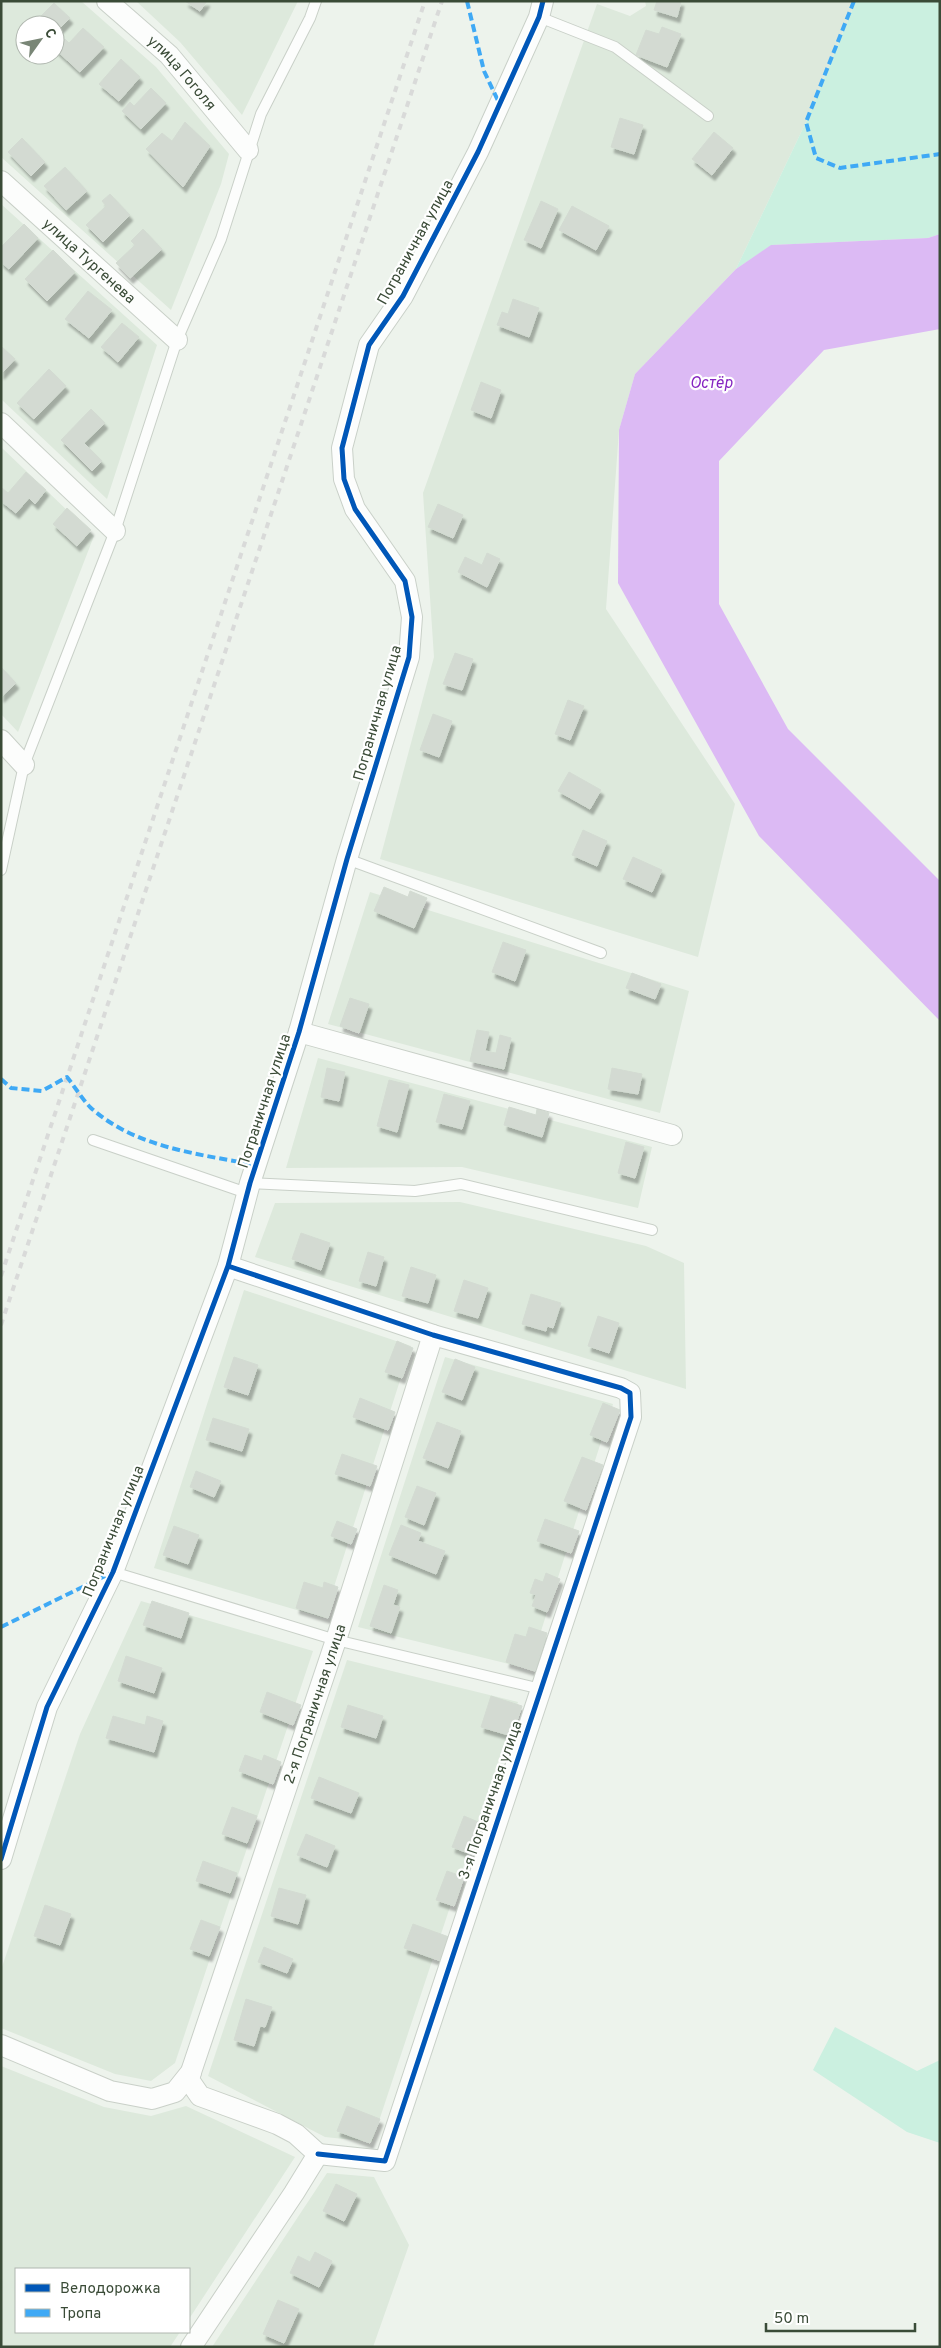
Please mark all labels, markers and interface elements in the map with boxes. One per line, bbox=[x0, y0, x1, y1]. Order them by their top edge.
north arrow bbox=[15, 15, 65, 65]
text: С bbox=[40, 25, 59, 42]
street label: улица Гоголя bbox=[142, 32, 219, 115]
street label: Пограничная улица bbox=[374, 177, 459, 309]
street label: улица Тургенева bbox=[38, 215, 139, 309]
water label: Остёр bbox=[690, 374, 733, 394]
street label: Пограничная улица bbox=[350, 643, 407, 783]
street label: Пограничная улица bbox=[235, 1032, 296, 1171]
street label: Пограничная улица bbox=[79, 1463, 149, 1600]
street label: 2-я Пограничная улица bbox=[280, 1622, 351, 1787]
street label: 3-я Пограничная улица bbox=[455, 1718, 528, 1883]
legend bbox=[15, 2268, 190, 2333]
text: Велодорожка bbox=[60, 2280, 160, 2299]
scale bar bbox=[766, 2300, 915, 2332]
text: Тропа bbox=[60, 2305, 101, 2324]
text: 50 m bbox=[774, 2310, 809, 2329]

